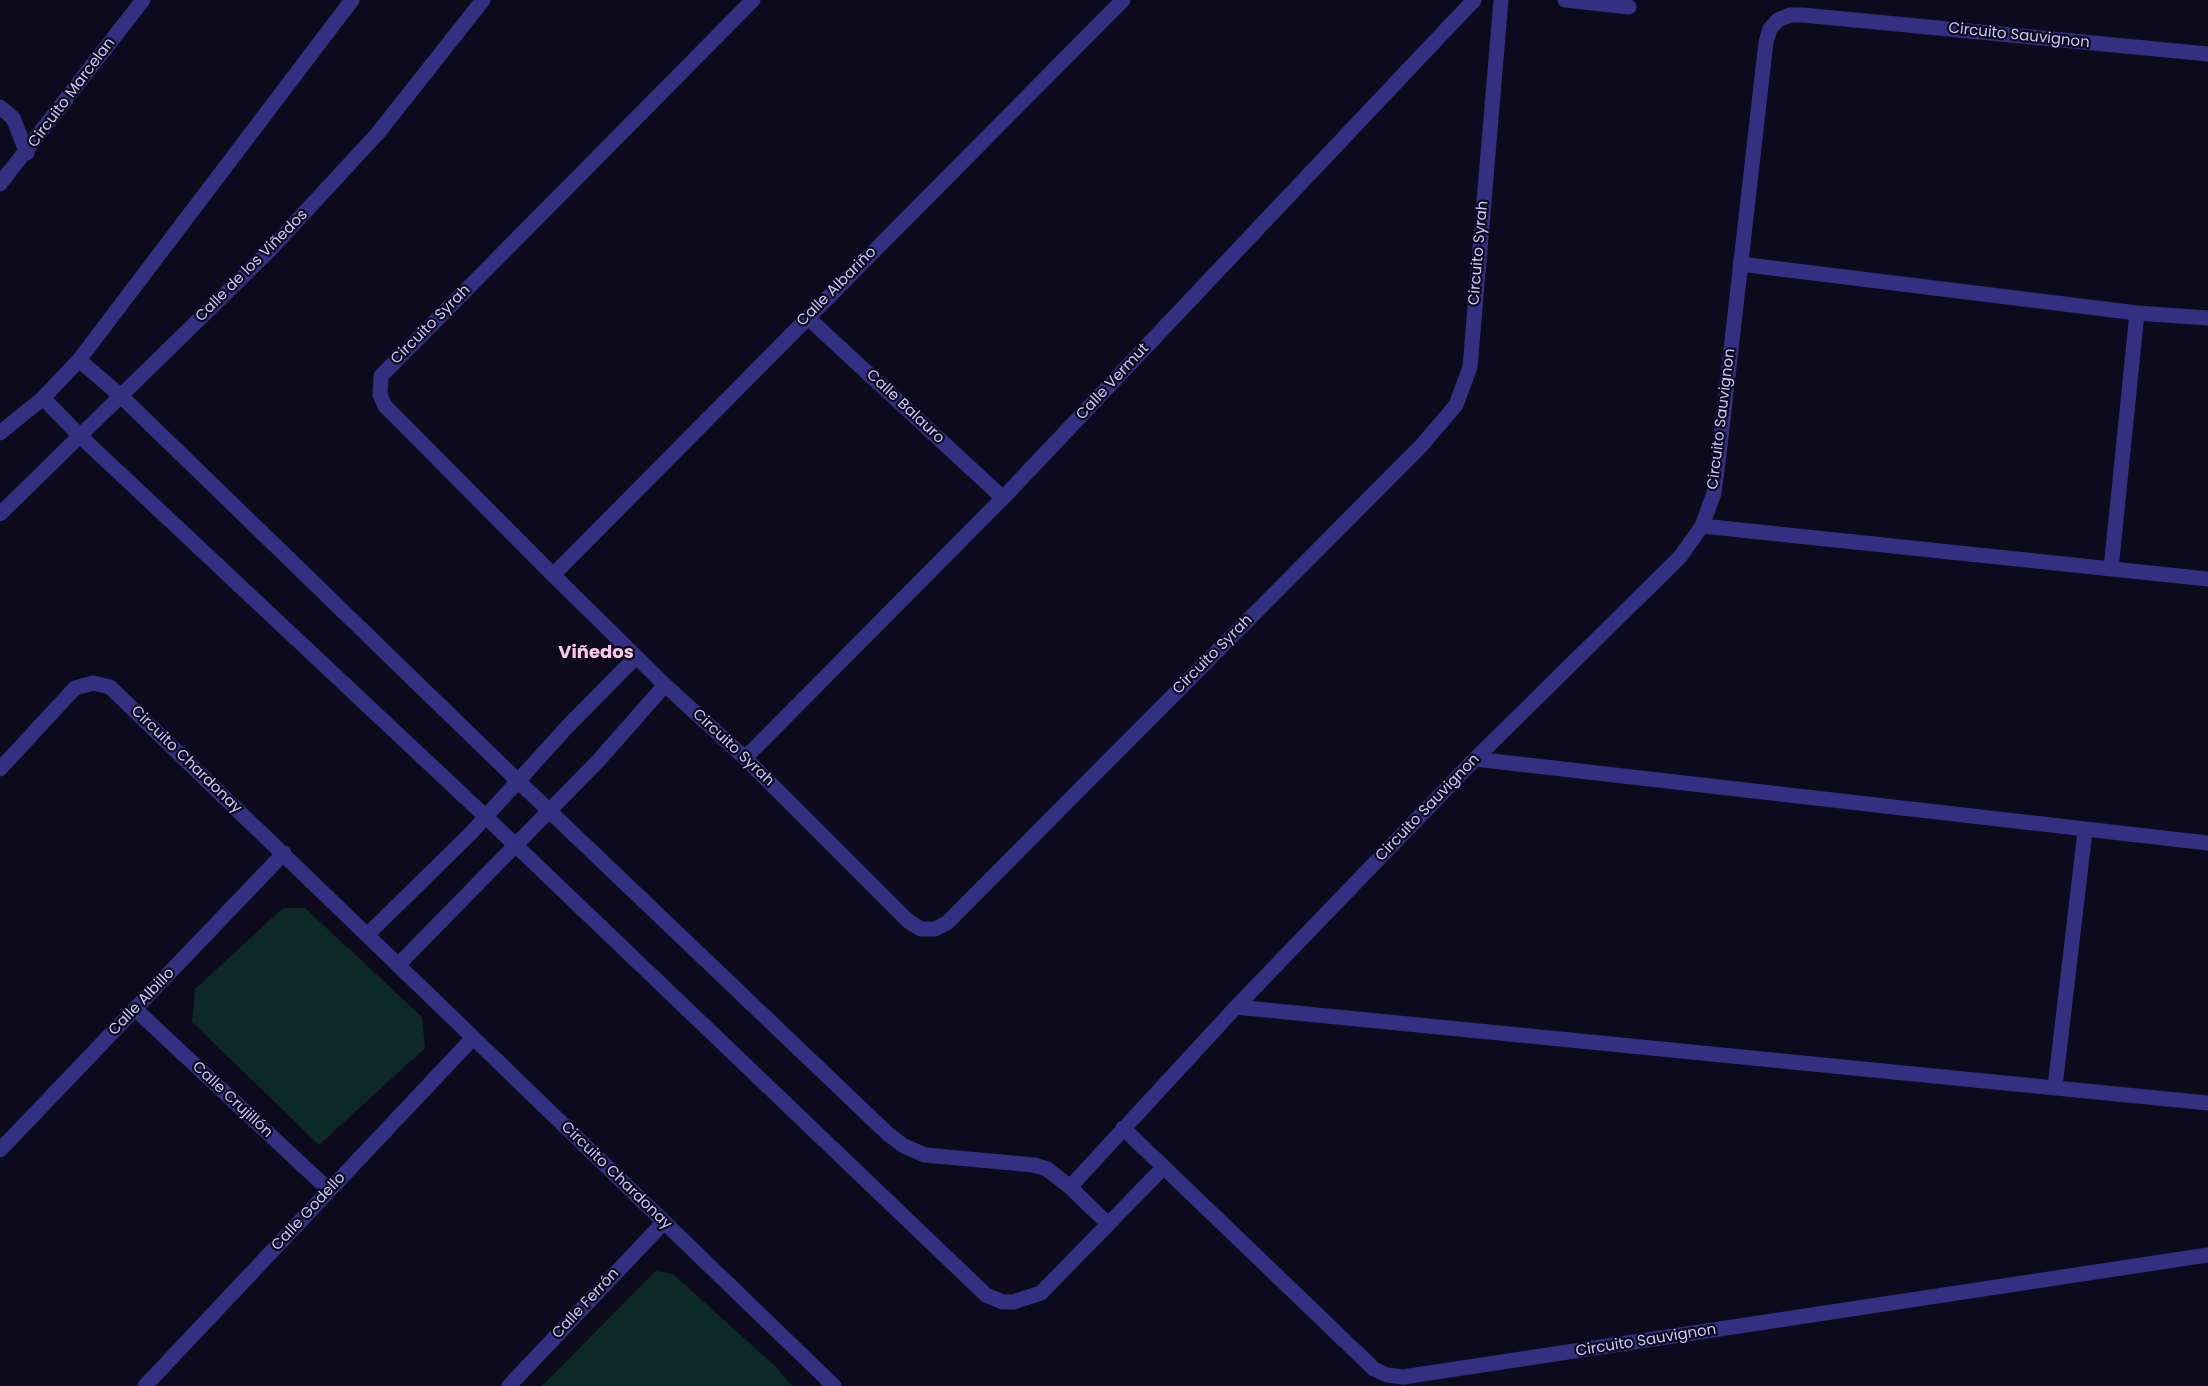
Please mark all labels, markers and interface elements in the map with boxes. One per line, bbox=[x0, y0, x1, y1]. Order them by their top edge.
street label: Circuito Sauvignon bbox=[1947, 20, 2091, 52]
street label: Circuito Marcelan bbox=[25, 35, 119, 151]
street label: Circuito Syrah bbox=[1465, 200, 1493, 306]
street label: Calle de los Viñedos bbox=[192, 206, 312, 326]
street label: Calle Albariño bbox=[794, 244, 880, 330]
street label: Circuito Syrah bbox=[388, 282, 474, 368]
street label: Calle Vermut bbox=[1073, 340, 1153, 424]
street label: Circuito Sauvignon bbox=[1704, 347, 1740, 491]
street label: Calle Balauro bbox=[862, 366, 948, 448]
street label: Circuito Syrah bbox=[1170, 612, 1256, 698]
district label: Viñedos bbox=[558, 642, 634, 664]
street label: Circuito Chardonay bbox=[127, 702, 245, 818]
street label: Circuito Syrah bbox=[688, 706, 778, 790]
street label: Circuito Sauvignon bbox=[1372, 751, 1484, 865]
street label: Calle Albillo bbox=[105, 964, 179, 1040]
street label: Calle Crujillón bbox=[188, 1058, 276, 1142]
street label: Circuito Chardonay bbox=[557, 1118, 675, 1234]
street label: Calle Godello bbox=[268, 1169, 350, 1255]
street label: Calle Ferrón bbox=[549, 1265, 623, 1343]
street label: Circuito Sauvignon bbox=[1575, 1321, 1717, 1361]

